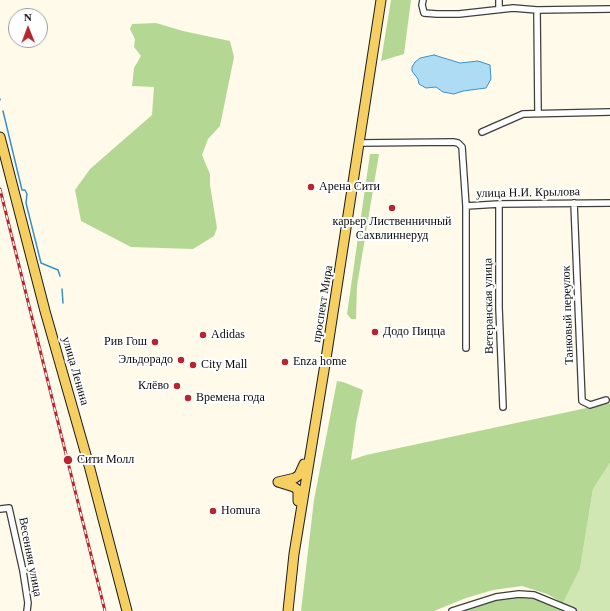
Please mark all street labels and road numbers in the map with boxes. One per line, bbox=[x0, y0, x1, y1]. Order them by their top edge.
street label: улица Н.И. Крылова bbox=[476, 185, 580, 201]
street label: Ветеранская улица bbox=[481, 258, 497, 354]
street label: проспект Мира bbox=[310, 264, 336, 344]
street label: Танковый переулок bbox=[559, 265, 577, 365]
street label: улица Ленина bbox=[58, 335, 92, 407]
street label: Весенняя улица bbox=[15, 516, 45, 598]

